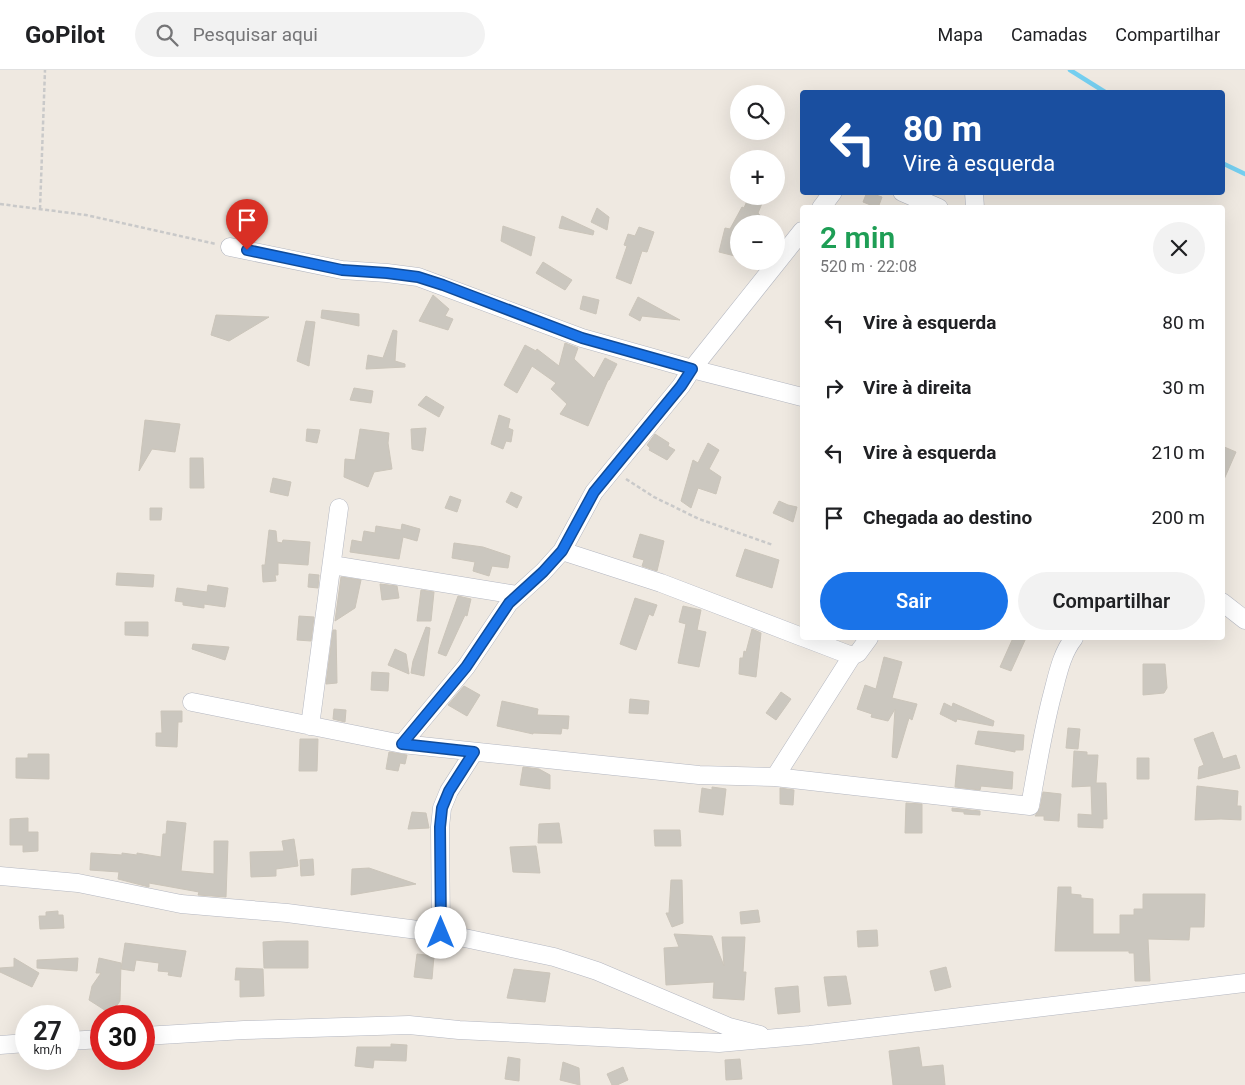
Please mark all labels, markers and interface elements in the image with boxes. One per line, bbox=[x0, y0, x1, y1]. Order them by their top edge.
search box bbox=[135, 12, 485, 57]
text: GoPilot bbox=[25, 21, 105, 49]
icon: search bbox=[153, 21, 181, 49]
text: Pesquisar aqui bbox=[193, 23, 318, 46]
text: Mapa bbox=[938, 24, 983, 45]
text: Camadas bbox=[1011, 24, 1087, 45]
text: Compartilhar bbox=[1115, 24, 1220, 45]
map controls bbox=[730, 85, 785, 270]
button: search bbox=[730, 85, 785, 140]
text: 80 m bbox=[903, 109, 982, 150]
icon: left bbox=[820, 110, 885, 175]
button: + bbox=[730, 150, 785, 205]
text: Vire à esquerda bbox=[903, 151, 1055, 176]
pin bbox=[226, 199, 268, 250]
icon: arrive bbox=[233, 206, 261, 234]
button: − bbox=[730, 215, 785, 270]
text: 2 min bbox=[820, 220, 895, 255]
button: close bbox=[1153, 222, 1205, 274]
text: 520 m · 22:08 bbox=[820, 257, 917, 276]
icon: left bbox=[820, 309, 848, 337]
text: Vire à esquerda bbox=[863, 311, 996, 334]
text: 80 m bbox=[1162, 311, 1205, 334]
icon: right bbox=[820, 374, 848, 402]
text: Vire à direita bbox=[863, 376, 972, 399]
text: 30 m bbox=[1162, 376, 1205, 399]
icon: left bbox=[820, 439, 848, 467]
text: Vire à esquerda bbox=[863, 441, 996, 464]
text: 210 m bbox=[1152, 441, 1205, 464]
icon: arrive bbox=[820, 504, 848, 532]
text: Chegada ao destino bbox=[863, 506, 1032, 529]
text: 200 m bbox=[1152, 506, 1205, 529]
button: Sair bbox=[820, 572, 1008, 630]
button: Compartilhar bbox=[1018, 572, 1205, 630]
position arrow bbox=[414, 906, 466, 958]
speed limit sign: 30 bbox=[90, 1005, 155, 1070]
text: 27 bbox=[33, 1017, 62, 1046]
text: km/h bbox=[33, 1043, 62, 1057]

